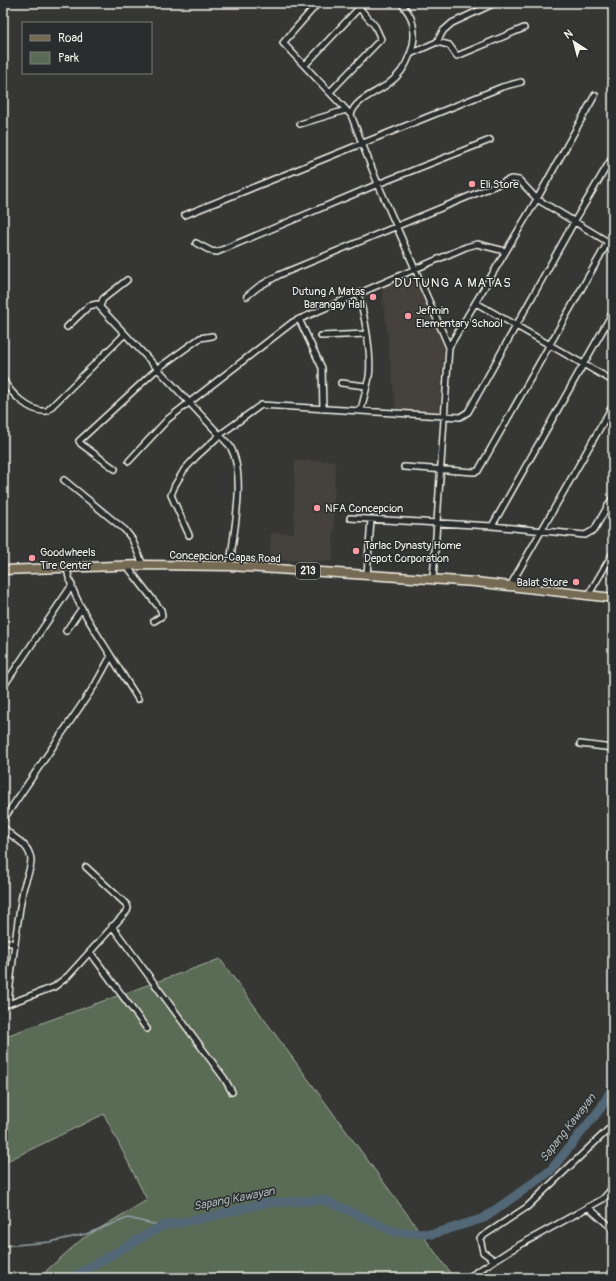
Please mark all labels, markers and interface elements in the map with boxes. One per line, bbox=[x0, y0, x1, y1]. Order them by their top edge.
legend bbox=[22, 22, 152, 74]
north arrow bbox=[554, 22, 594, 62]
text: N bbox=[562, 27, 576, 42]
text: Road bbox=[58, 31, 83, 46]
text: Park bbox=[58, 51, 79, 66]
place label: Eli Store bbox=[480, 178, 519, 191]
marker: Eli Store bbox=[467, 179, 477, 189]
district label: DUTUNG A MATAS bbox=[394, 275, 512, 291]
place label: Dutung A Matas Barangay Hall bbox=[292, 285, 365, 311]
marker: Dutung A Matas Barangay Hall bbox=[368, 292, 378, 302]
place label: Jefmin Elementary School bbox=[416, 304, 503, 330]
marker: Jefmin Elementary School bbox=[403, 311, 413, 321]
place label: NFA Concepcion bbox=[325, 502, 403, 515]
marker: NFA Concepcion bbox=[312, 503, 322, 513]
place label: Tarlac Dynasty Home Depot Corporation bbox=[364, 539, 462, 565]
place label: Goodwheels Tire Center bbox=[40, 546, 96, 572]
marker: Tarlac Dynasty Home Depot Corporation bbox=[351, 546, 361, 556]
street label: Concepcion-Capas Road bbox=[169, 549, 281, 565]
marker: Goodwheels Tire Center bbox=[27, 553, 37, 563]
road number: 213 bbox=[296, 563, 320, 579]
place label: Balat Store bbox=[517, 576, 569, 589]
marker: Balat Store bbox=[571, 577, 581, 587]
water label: Sapang Kawayan bbox=[537, 1090, 600, 1165]
water label: Sapang Kawayan bbox=[192, 1184, 277, 1214]

